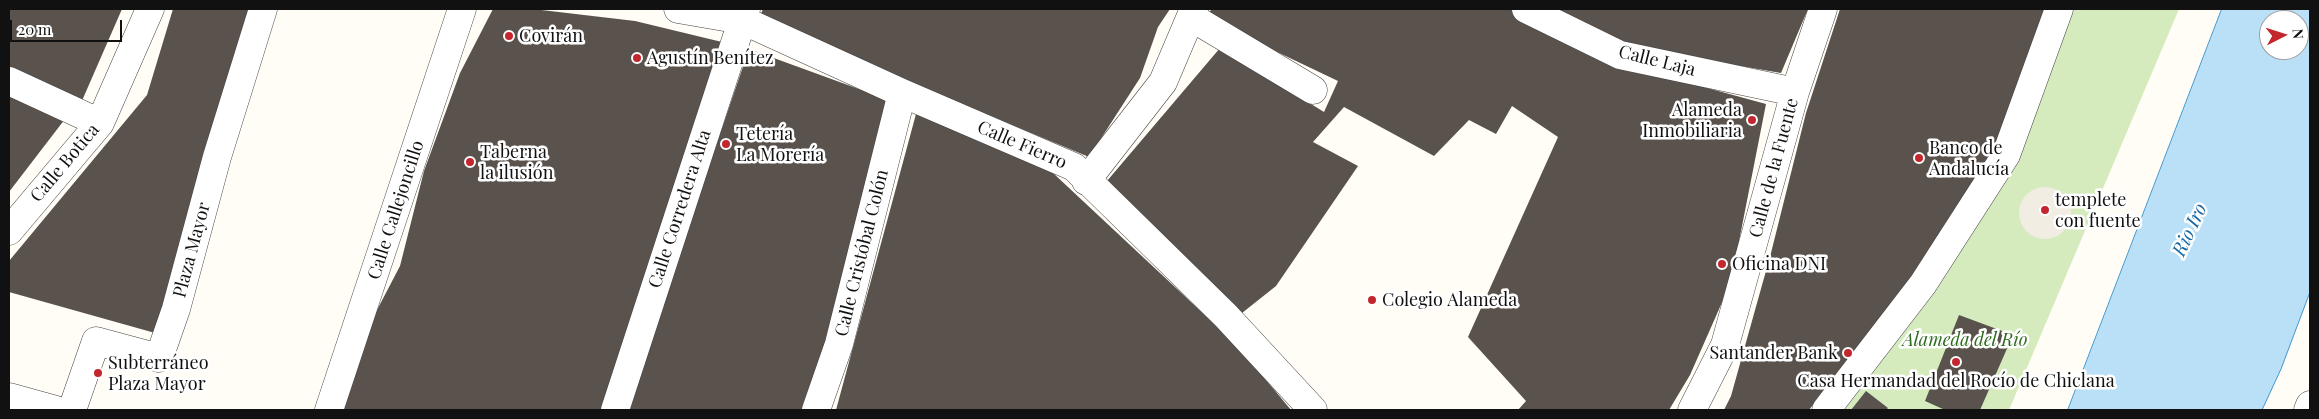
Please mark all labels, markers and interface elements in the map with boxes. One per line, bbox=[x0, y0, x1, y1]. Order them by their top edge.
scale bar bbox=[12, 10, 125, 42]
north arrow bbox=[2259, 10, 2309, 60]
text: 20 m bbox=[18, 19, 51, 39]
place label: Covirán bbox=[519, 25, 583, 47]
text: N bbox=[2289, 28, 2308, 40]
marker: Covirán bbox=[503, 30, 515, 42]
street label: Calle Laja bbox=[1616, 41, 1698, 81]
place label: Agustín Benítez bbox=[647, 47, 774, 69]
marker: Agustín Benítez bbox=[631, 52, 643, 64]
street label: Calle de la Fuente bbox=[1745, 96, 1803, 240]
place label: Alameda Inmobiliaria bbox=[1642, 99, 1742, 142]
marker: Alameda Inmobiliaria bbox=[1746, 114, 1758, 126]
street label: Calle Fierro bbox=[974, 116, 1070, 174]
street label: Calle Botica bbox=[26, 119, 104, 207]
place label: Tetería La Morería bbox=[736, 123, 824, 166]
street label: Calle Corredera Alta bbox=[644, 127, 716, 291]
place label: Banco de Andalucía bbox=[1929, 137, 2009, 180]
street label: Calle Callejoncillo bbox=[363, 138, 429, 282]
marker: Tetería La Morería bbox=[720, 138, 732, 150]
place label: Taberna la ilusión bbox=[480, 141, 553, 183]
marker: Banco de Andalucía bbox=[1913, 152, 1925, 164]
marker: Taberna la ilusión bbox=[464, 156, 476, 168]
street label: Calle Cristóbal Colón bbox=[831, 167, 893, 339]
place label: templete con fuente bbox=[2055, 189, 2141, 232]
street label: Plaza Mayor bbox=[169, 200, 215, 300]
water label: Rio Iro bbox=[2168, 200, 2212, 260]
marker: templete con fuente bbox=[2039, 204, 2051, 216]
place label: Oficina DNI bbox=[1732, 253, 1826, 275]
marker: Oficina DNI bbox=[1716, 258, 1728, 270]
place label: Colegio Alameda bbox=[1382, 289, 1517, 311]
marker: Colegio Alameda bbox=[1366, 294, 1378, 306]
park label: Alameda del Río bbox=[1903, 329, 2027, 351]
place label: Santander Bank bbox=[1710, 342, 1838, 364]
marker: Santander Bank bbox=[1842, 347, 1854, 359]
place label: Subterráneo Plaza Mayor bbox=[108, 352, 208, 394]
marker: Casa Hermandad del Rocío de Chiclana bbox=[1950, 356, 1962, 368]
marker: Subterráneo Plaza Mayor bbox=[92, 367, 104, 379]
place label: Casa Hermandad del Rocío de Chiclana bbox=[1797, 370, 2115, 392]

